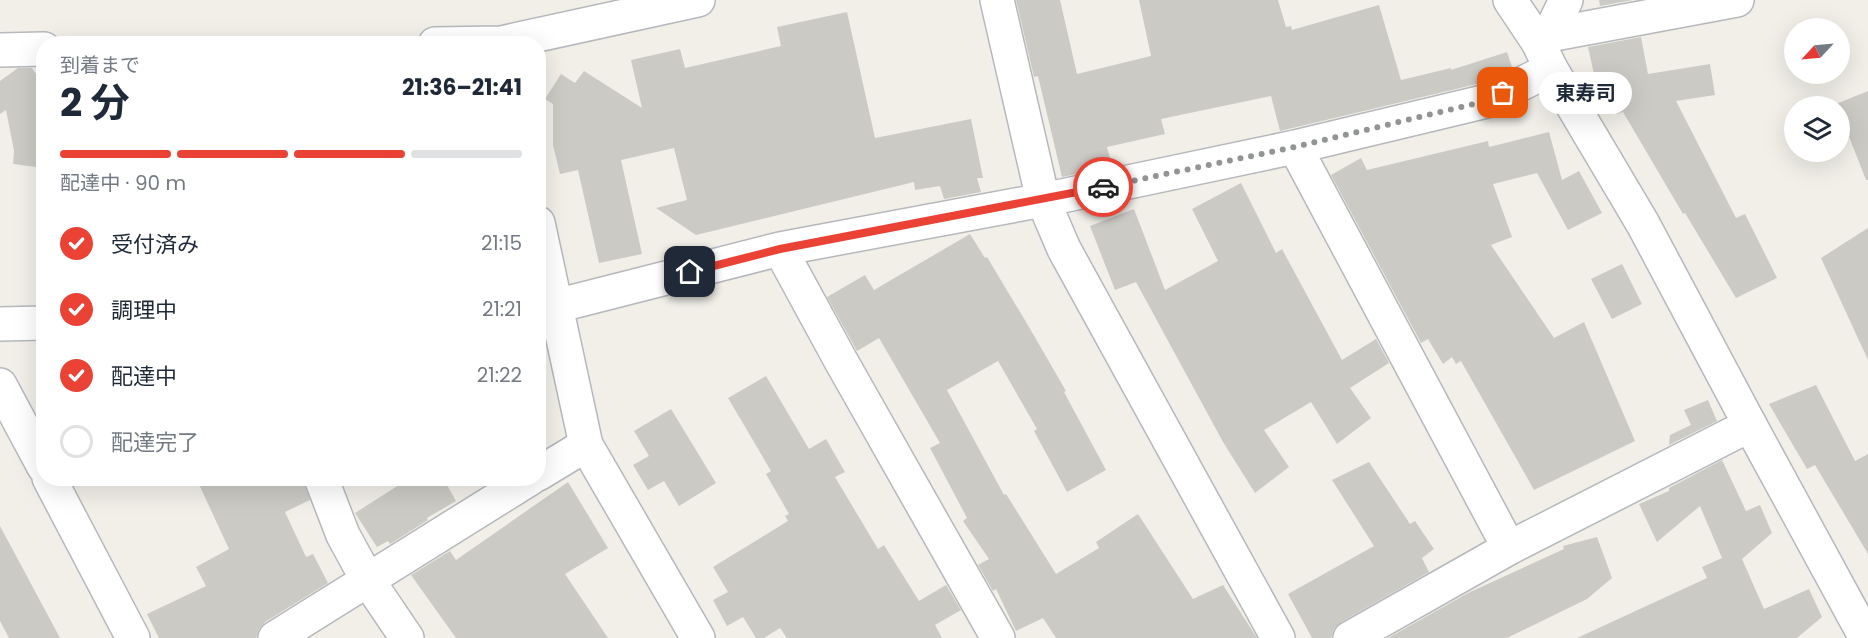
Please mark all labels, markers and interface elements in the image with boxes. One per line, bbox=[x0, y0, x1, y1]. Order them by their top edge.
north arrow bbox=[1784, 18, 1850, 84]
map controls bbox=[1784, 18, 1850, 162]
text: 到着まで bbox=[60, 51, 140, 79]
pin bbox=[1477, 67, 1528, 118]
text: 21:36–21:41 bbox=[402, 72, 522, 103]
callout: 東寿司 bbox=[1539, 72, 1632, 114]
text: 2 分 bbox=[60, 75, 130, 130]
icon: bag bbox=[1486, 76, 1519, 109]
text: 東寿司 bbox=[1556, 79, 1616, 107]
button: layers bbox=[1784, 96, 1850, 162]
courier bbox=[1073, 157, 1133, 217]
text: 配達中 · 90 m bbox=[60, 169, 186, 197]
icon: car bbox=[1087, 171, 1120, 204]
icon: check bbox=[60, 227, 93, 260]
text: 受付済み bbox=[111, 229, 199, 260]
text: 21:15 bbox=[481, 229, 522, 257]
pin bbox=[664, 246, 715, 297]
icon: home bbox=[673, 255, 706, 288]
icon: check bbox=[60, 293, 93, 326]
text: 調理中 bbox=[111, 295, 177, 326]
text: 21:21 bbox=[482, 295, 522, 323]
icon: check bbox=[60, 359, 93, 392]
text: 配達中 bbox=[111, 361, 177, 392]
text: 21:22 bbox=[477, 361, 522, 389]
text: 配達完了 bbox=[111, 427, 199, 458]

